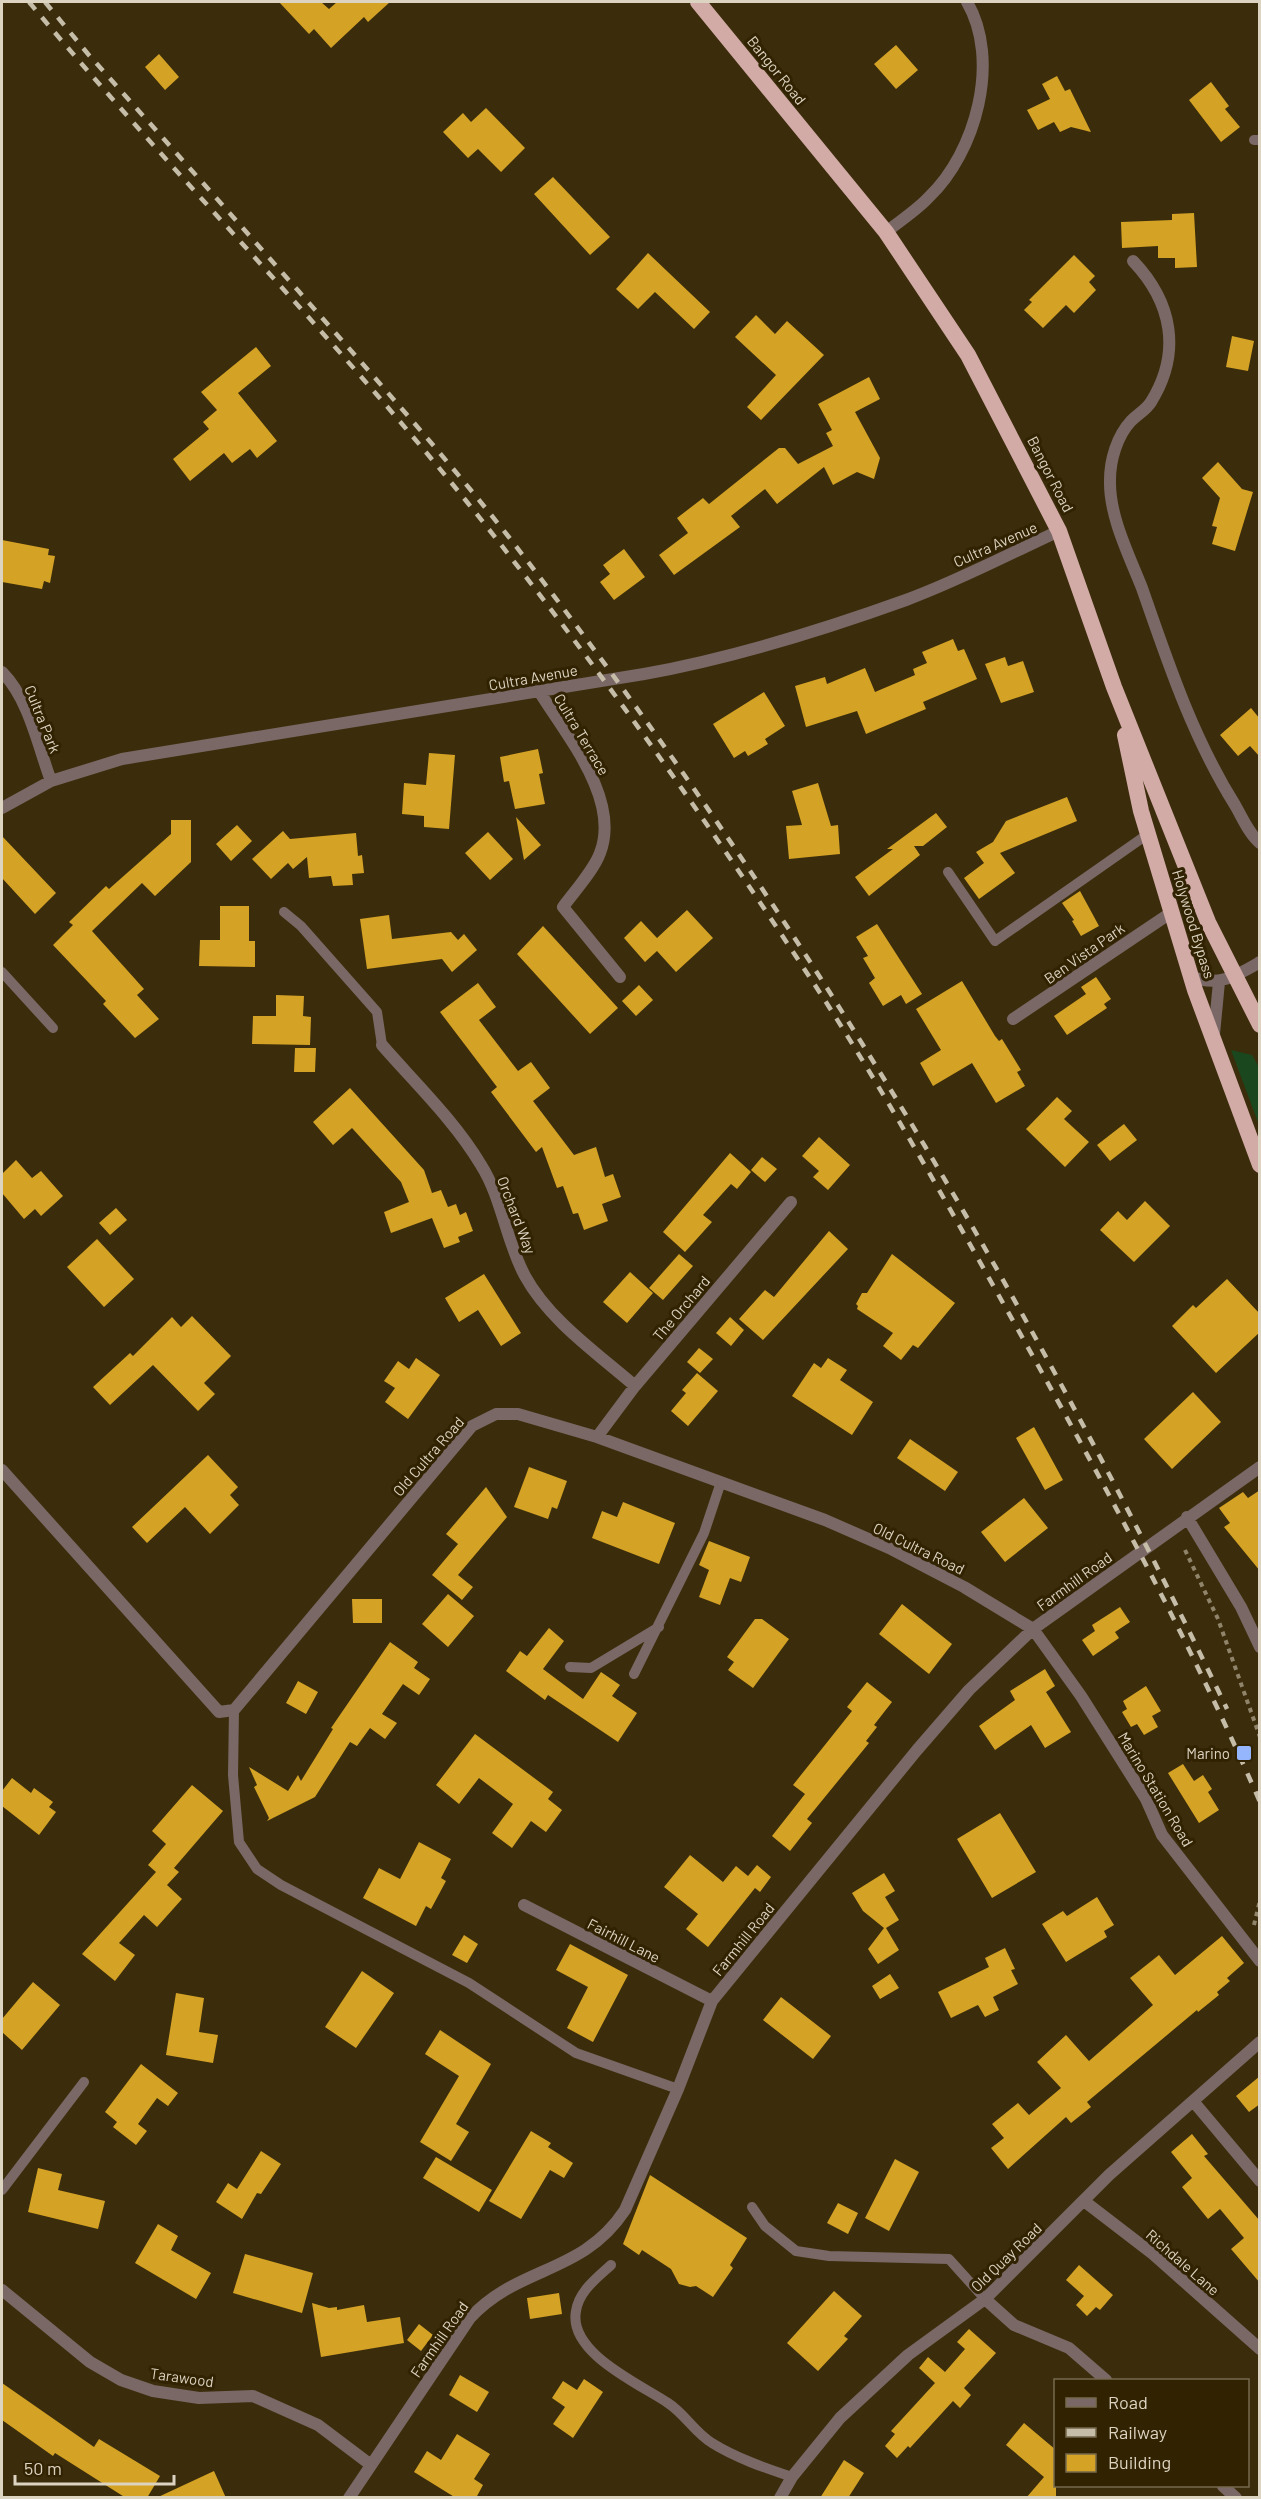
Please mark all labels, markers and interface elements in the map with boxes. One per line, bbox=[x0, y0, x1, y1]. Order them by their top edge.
street label: Bangor Road bbox=[744, 32, 810, 108]
street label: Bangor Road bbox=[1024, 433, 1078, 515]
street label: Cultra Avenue bbox=[950, 518, 1040, 570]
street label: Cultra Avenue bbox=[487, 660, 579, 694]
street label: Cultra Park bbox=[21, 682, 65, 756]
street label: Cultra Terrace bbox=[551, 690, 613, 778]
street label: Holywood Bypass bbox=[1169, 867, 1219, 981]
street label: Ben Vista Park bbox=[1040, 918, 1128, 987]
street label: Orchard Way bbox=[494, 1174, 540, 1256]
street label: The Orchard bbox=[649, 1272, 713, 1344]
street label: Old Cultra Road bbox=[389, 1413, 467, 1499]
street label: Old Cultra Road bbox=[870, 1518, 968, 1578]
street label: Farmhill Road bbox=[1033, 1548, 1115, 1614]
street label: Marino Station Road bbox=[1115, 1728, 1197, 1850]
place label: Marino bbox=[1186, 1744, 1230, 1762]
marker: Marino bbox=[1235, 1744, 1253, 1762]
street label: Farmhill Road bbox=[708, 1899, 778, 1979]
street label: Fairhill Lane bbox=[585, 1914, 663, 1966]
street label: Old Quay Road bbox=[967, 2219, 1045, 2295]
street label: Richdale Lane bbox=[1143, 2225, 1223, 2299]
street label: Farmhill Road bbox=[406, 2298, 472, 2380]
street label: Tarawood bbox=[149, 2364, 215, 2390]
legend bbox=[1054, 2379, 1249, 2487]
text: Road bbox=[1108, 2391, 1148, 2413]
text: Railway bbox=[1108, 2421, 1167, 2443]
scale bar bbox=[15, 2448, 174, 2486]
text: Building bbox=[1108, 2451, 1171, 2473]
text: 50 m bbox=[24, 2457, 62, 2479]

